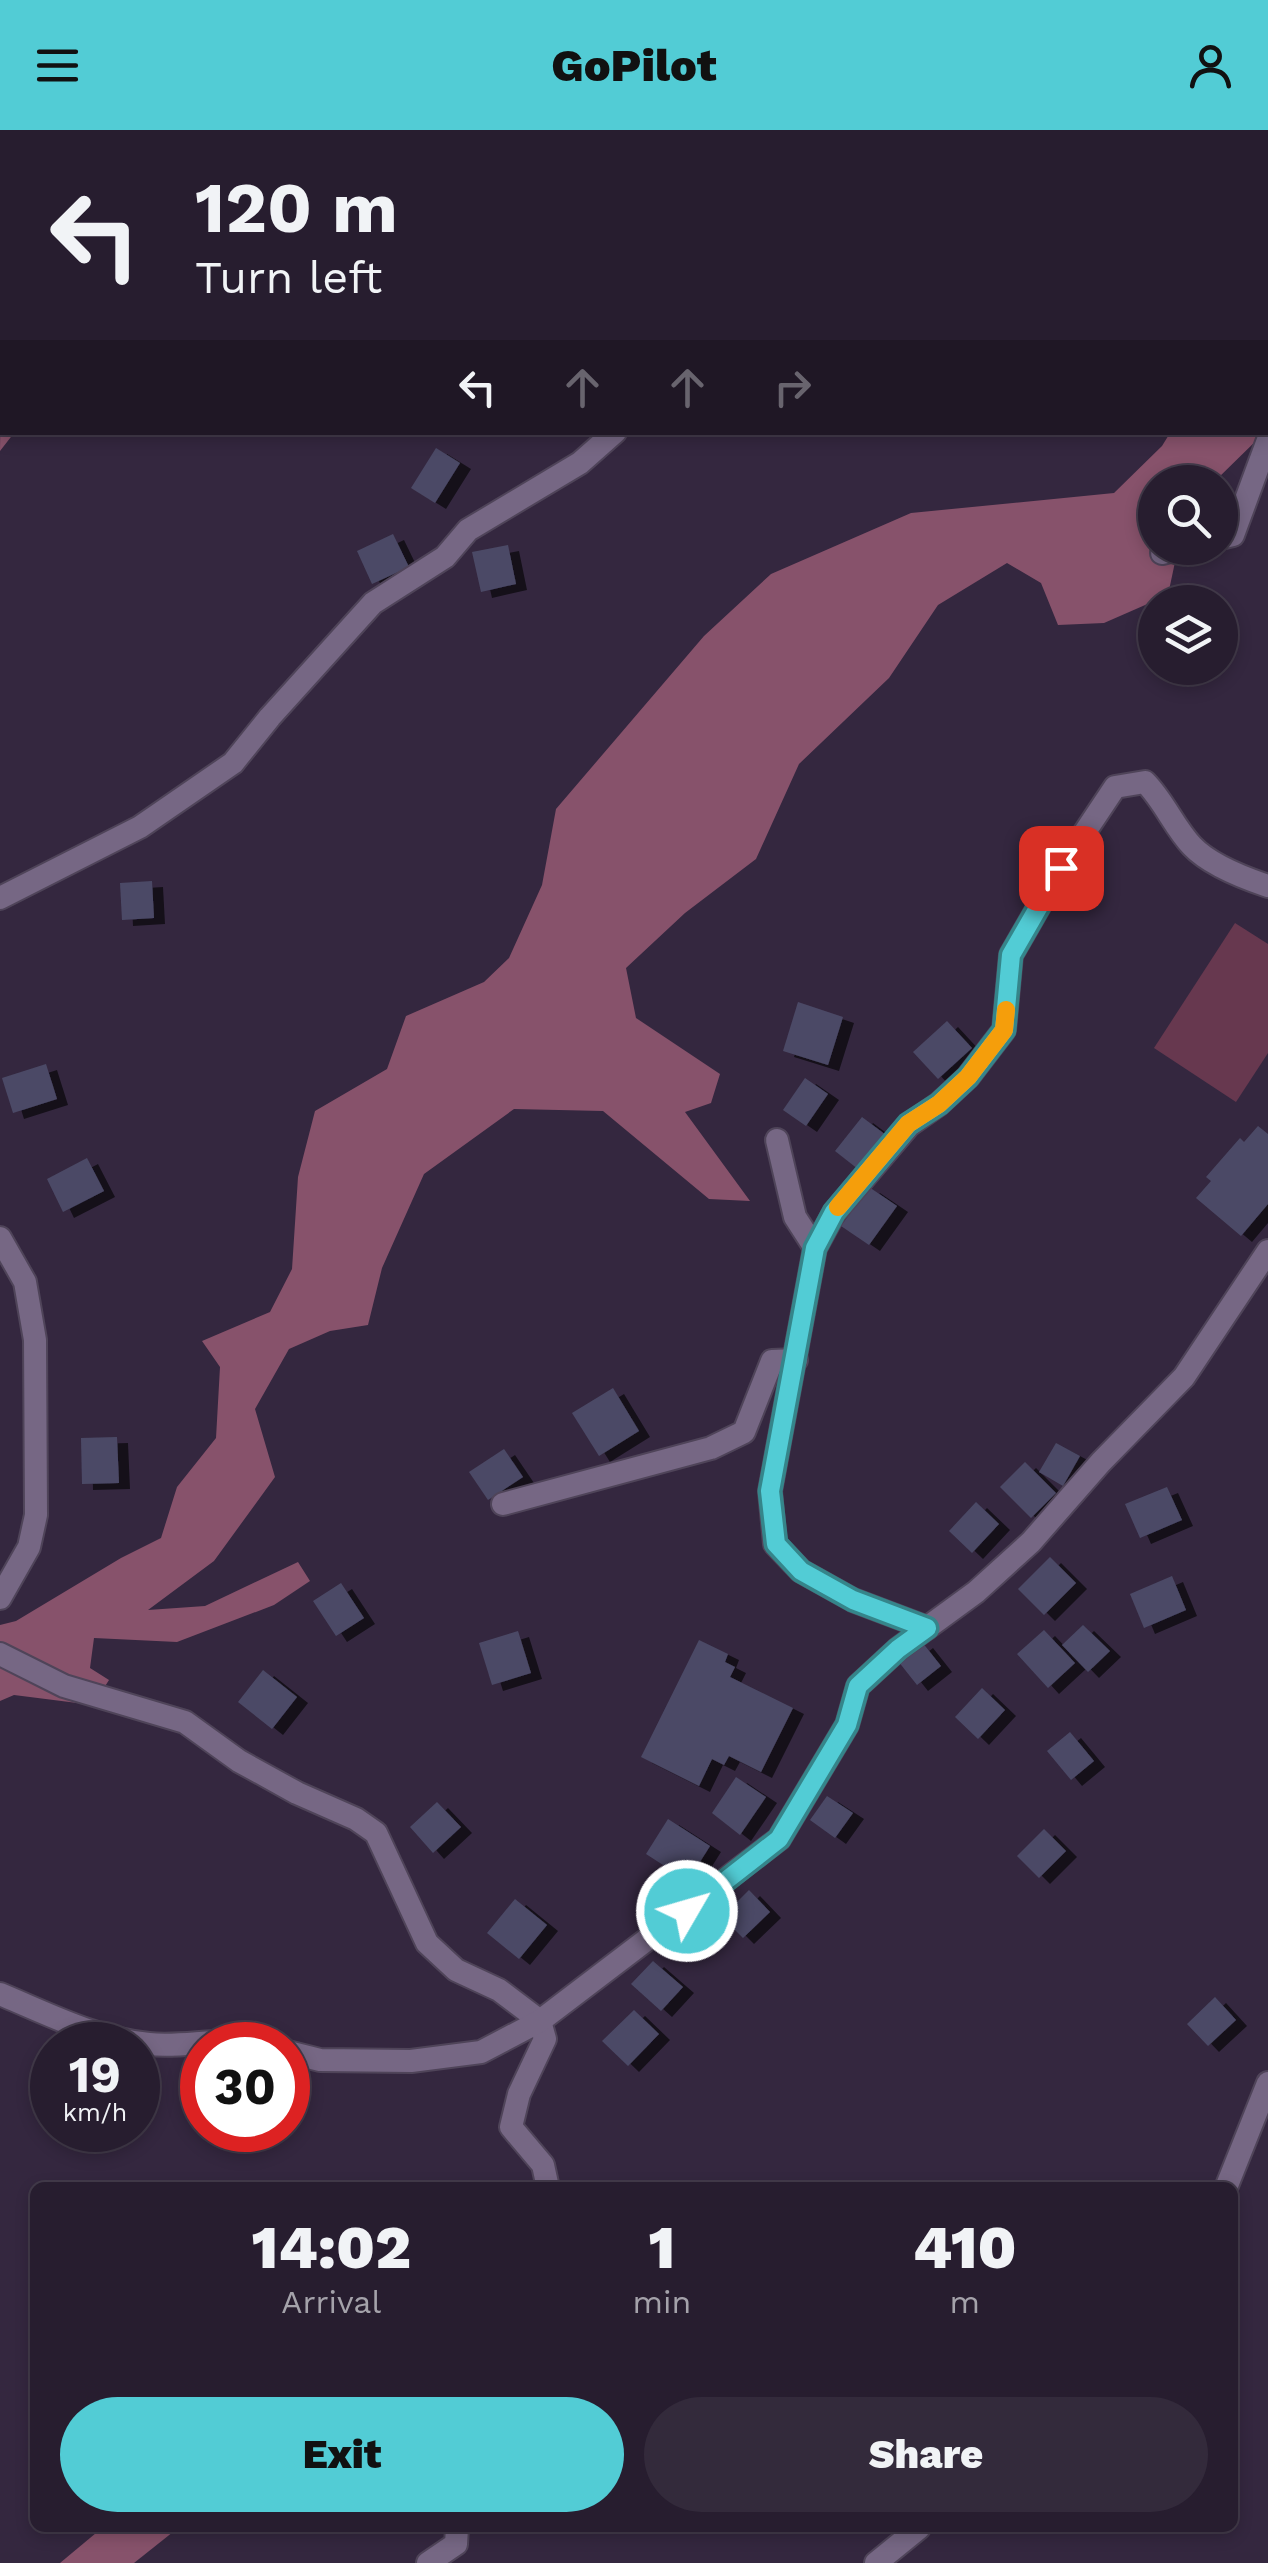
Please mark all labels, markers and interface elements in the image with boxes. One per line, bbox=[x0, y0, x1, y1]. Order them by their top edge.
icon: menu bbox=[30, 38, 85, 93]
icon: person bbox=[1183, 38, 1238, 93]
text: GoPilot bbox=[551, 39, 717, 92]
text: 120 m bbox=[195, 167, 398, 249]
icon: left bbox=[30, 170, 160, 300]
text: Turn left bbox=[195, 251, 382, 304]
icon: left bbox=[450, 360, 505, 415]
icon: ahead bbox=[555, 360, 610, 415]
icon: ahead bbox=[660, 360, 715, 415]
icon: right bbox=[765, 360, 820, 415]
map controls bbox=[1138, 465, 1238, 685]
button: search bbox=[1138, 465, 1238, 565]
button: layers bbox=[1138, 585, 1238, 685]
pin bbox=[1019, 826, 1104, 911]
icon: arrive bbox=[1034, 841, 1089, 896]
position arrow bbox=[635, 1859, 739, 1963]
speed limit sign: 30 bbox=[180, 2022, 310, 2152]
text: 19 bbox=[69, 2045, 121, 2104]
text: km/h bbox=[63, 2098, 127, 2127]
text: 14:02 bbox=[251, 2212, 411, 2283]
text: 1 bbox=[649, 2212, 675, 2283]
text: 410 bbox=[913, 2212, 1017, 2283]
text: Arrival bbox=[281, 2283, 381, 2321]
text: min bbox=[633, 2283, 691, 2321]
text: m bbox=[949, 2283, 980, 2321]
button: Exit bbox=[60, 2397, 624, 2512]
button: Share bbox=[644, 2397, 1208, 2512]

